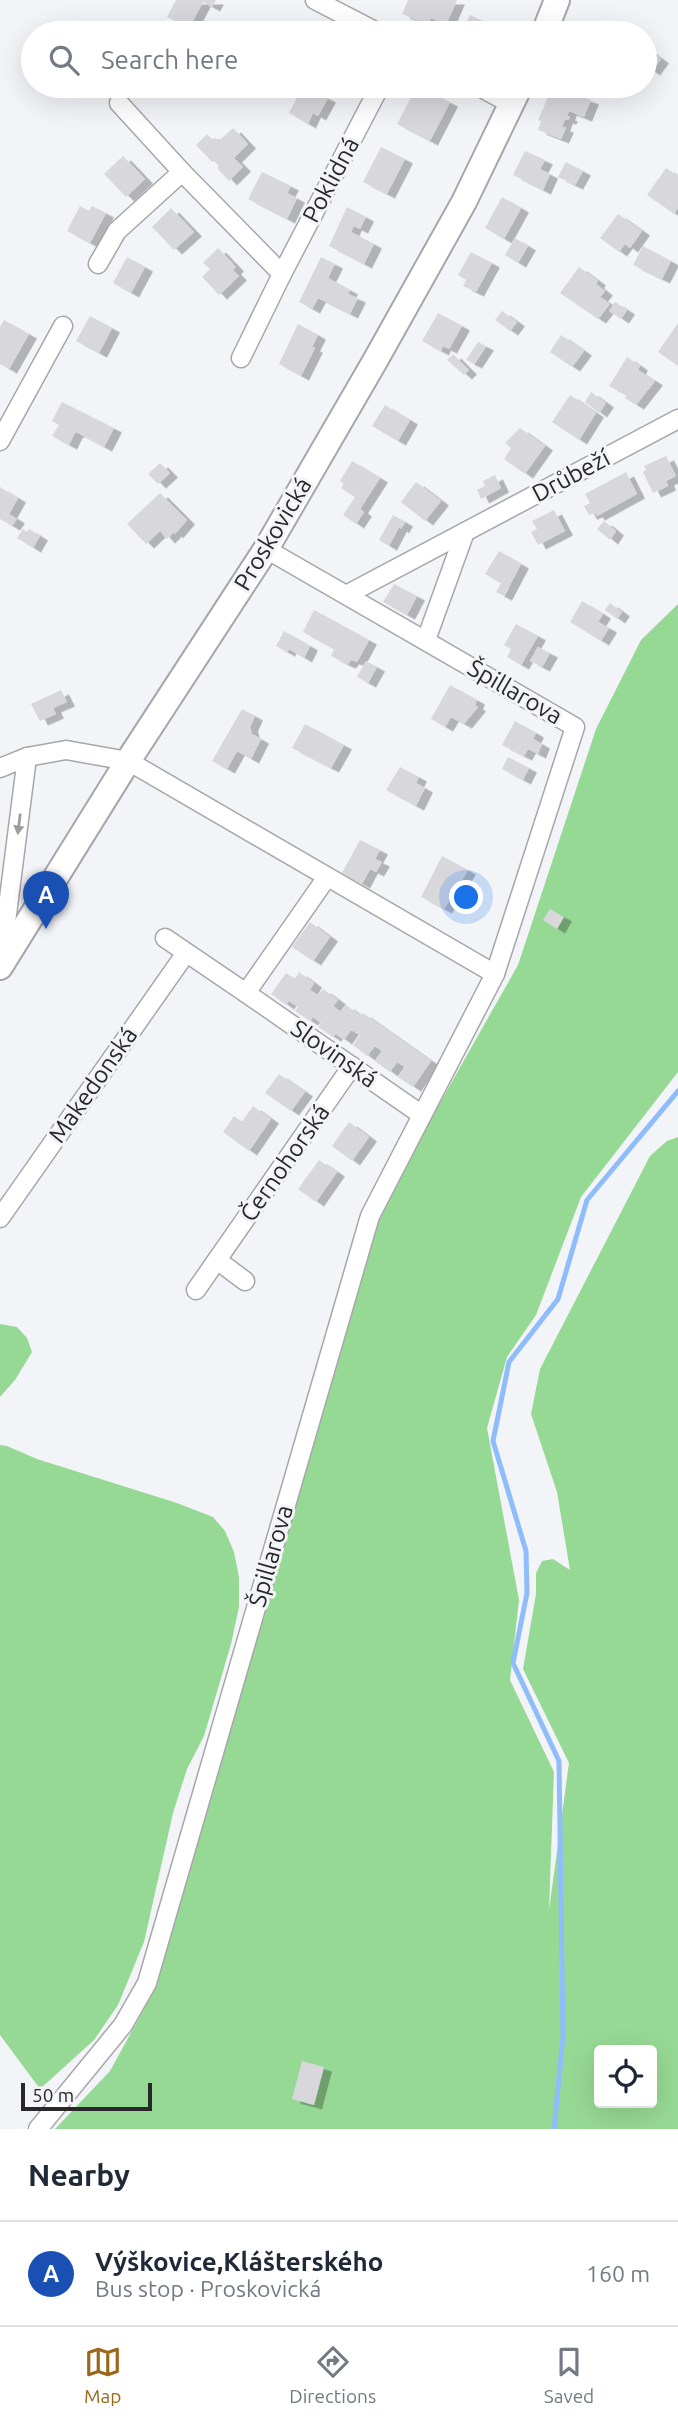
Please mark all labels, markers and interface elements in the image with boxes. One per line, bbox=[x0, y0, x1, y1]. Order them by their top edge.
search box bbox=[21, 21, 657, 98]
icon: search bbox=[45, 41, 83, 79]
text: Search here bbox=[101, 45, 238, 74]
street label: Poklidná bbox=[297, 133, 364, 227]
street label: Drůbeží bbox=[527, 443, 615, 507]
street label: Proskovická bbox=[228, 473, 317, 595]
street label: Špillarova bbox=[463, 653, 568, 729]
one-way arrow bbox=[13, 813, 24, 835]
pin: A bbox=[23, 871, 69, 929]
your location bbox=[449, 880, 483, 914]
street label: Slovinská bbox=[286, 1014, 383, 1093]
street label: Makedonská bbox=[43, 1022, 142, 1148]
street label: Černohorská bbox=[234, 1099, 335, 1226]
street label: Špillarova bbox=[242, 1502, 298, 1610]
map controls bbox=[594, 2045, 657, 2108]
button: locate bbox=[594, 2045, 657, 2108]
scale bar bbox=[21, 2080, 152, 2112]
text: 50 m bbox=[32, 2084, 74, 2106]
text: Nearby bbox=[28, 2158, 130, 2192]
text: Výškovice,Klášterského bbox=[95, 2247, 383, 2276]
text: A bbox=[43, 2261, 59, 2286]
text: 160 m bbox=[586, 2261, 650, 2286]
text: Bus stop · Proskovická bbox=[95, 2276, 321, 2301]
tab: Map bbox=[84, 2343, 122, 2407]
tab: Directions bbox=[289, 2343, 376, 2407]
tab: Saved bbox=[544, 2343, 594, 2407]

